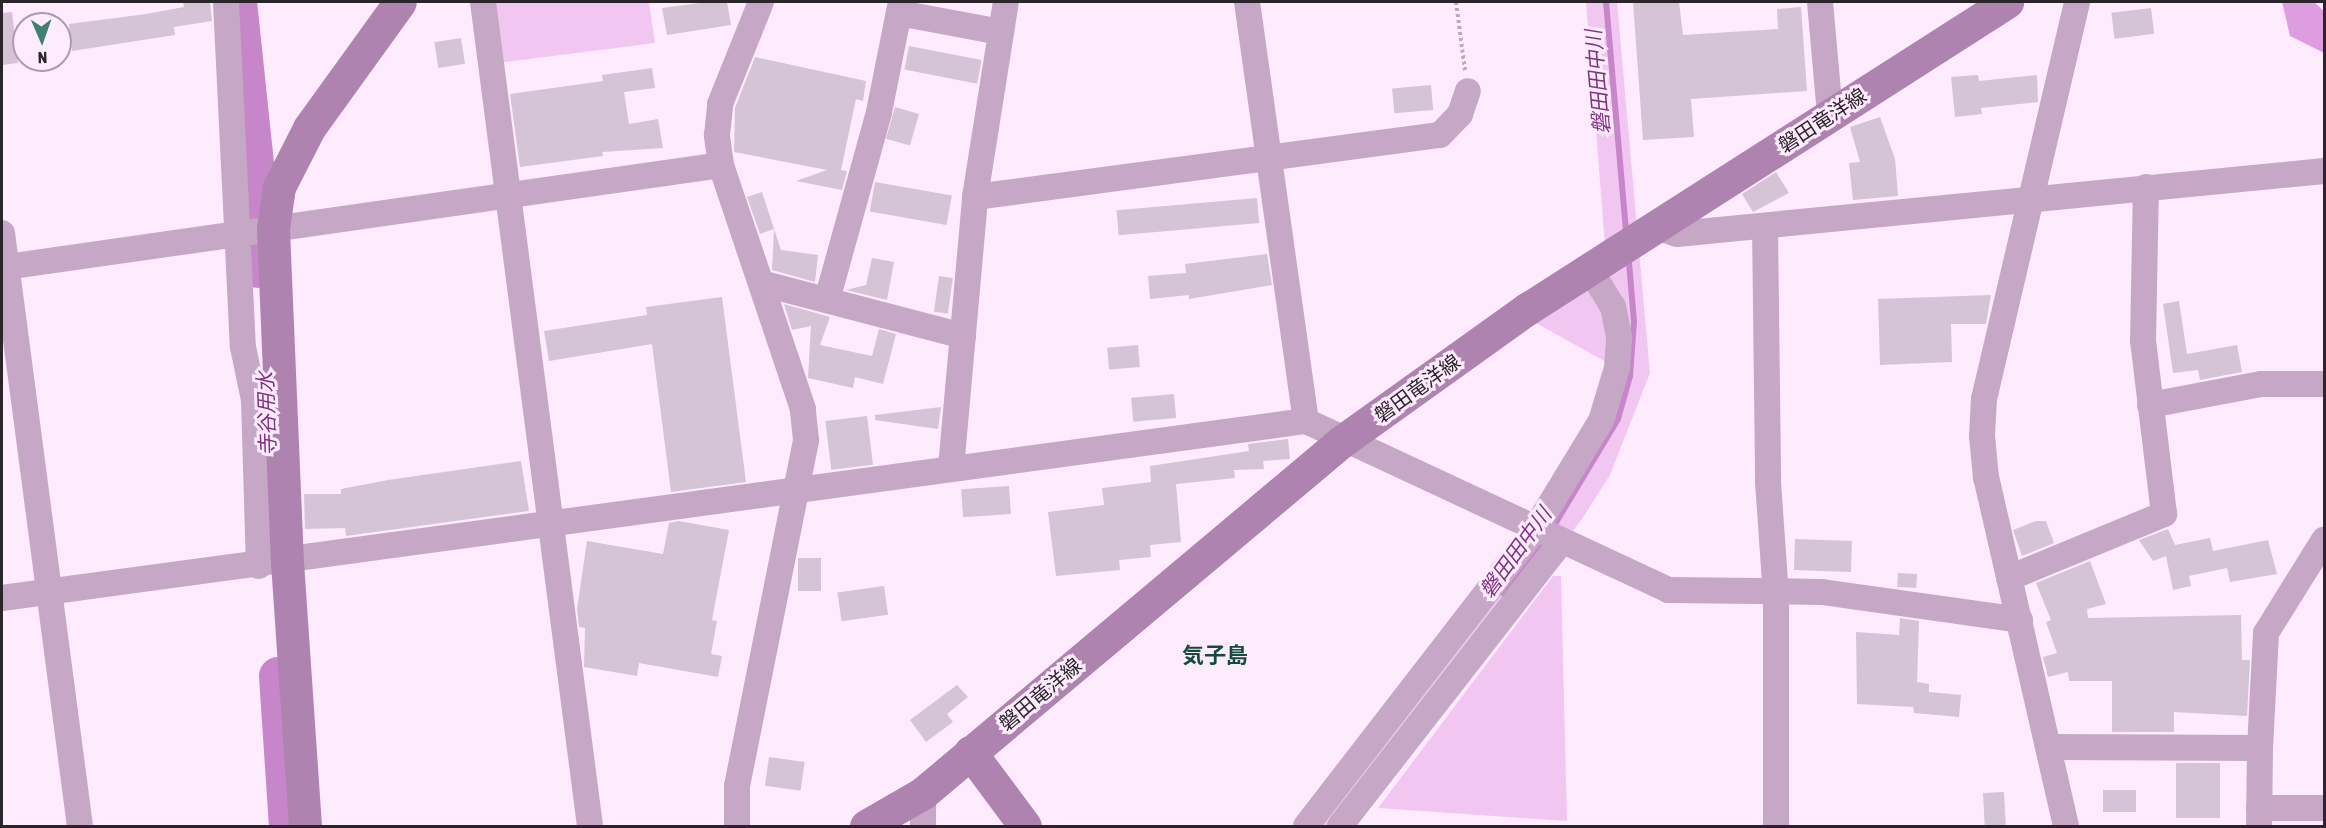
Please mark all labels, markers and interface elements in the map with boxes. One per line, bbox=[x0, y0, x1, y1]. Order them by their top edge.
north arrow bbox=[12, 12, 72, 72]
water label: 磐田田中川 bbox=[1580, 29, 1614, 135]
text: N bbox=[38, 49, 48, 67]
street label: 磐田竜洋線 bbox=[1774, 83, 1870, 157]
street label: 磐田竜洋線 bbox=[1369, 349, 1465, 427]
water label: 寺谷用水 bbox=[252, 372, 280, 456]
water label: 磐田田中川 bbox=[1474, 502, 1556, 602]
district label: 気子島 bbox=[1182, 643, 1248, 669]
street label: 磐田竜洋線 bbox=[994, 653, 1086, 735]

